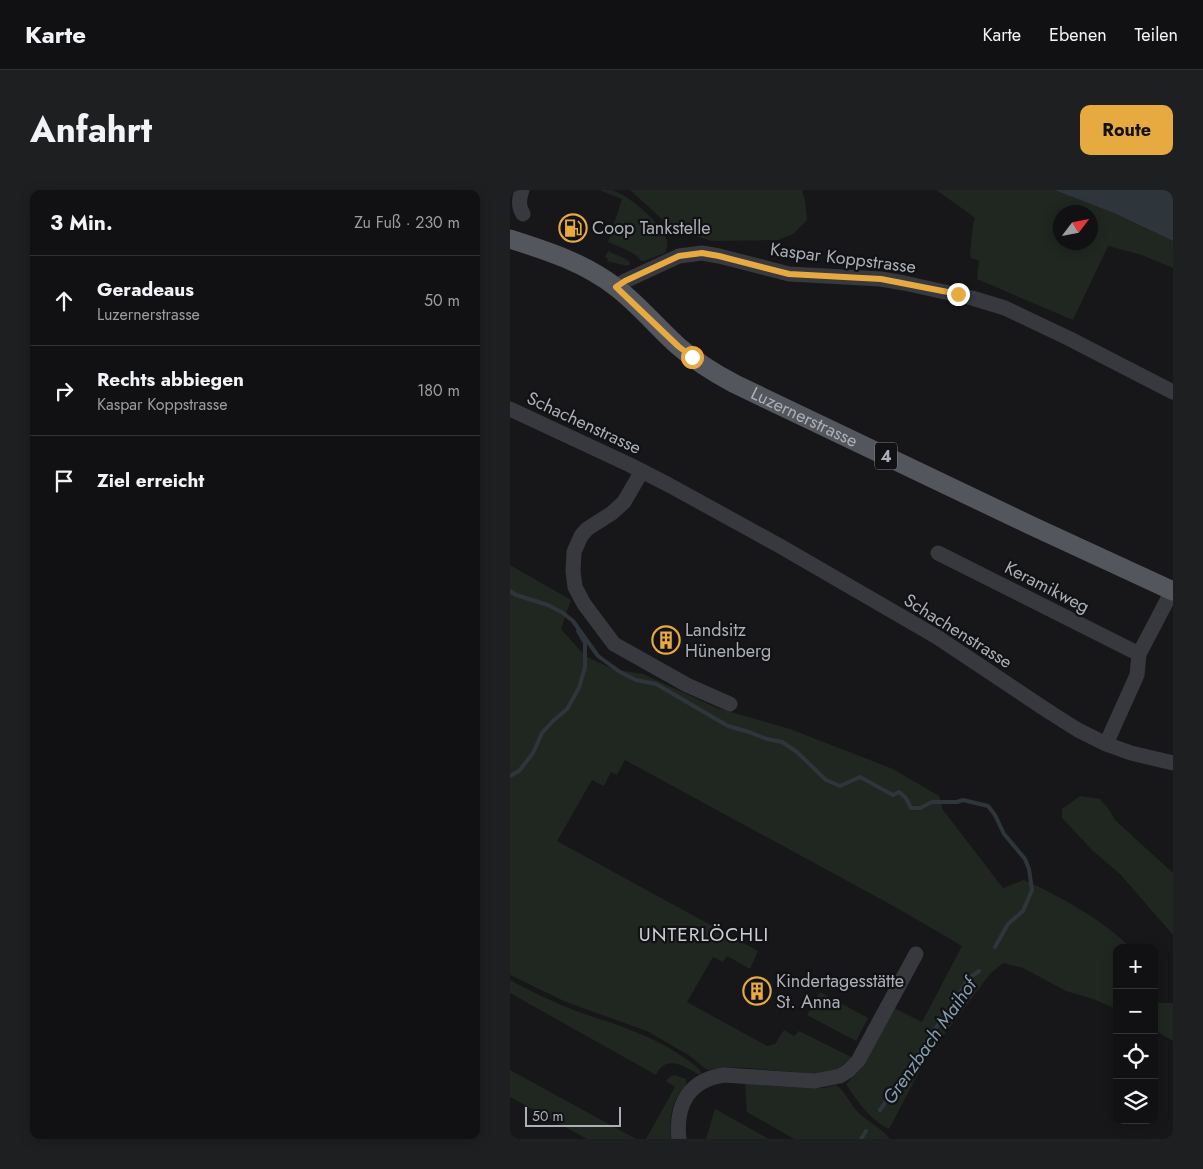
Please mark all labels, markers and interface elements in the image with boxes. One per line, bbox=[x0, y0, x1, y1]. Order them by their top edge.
text: Karte bbox=[25, 17, 86, 52]
text: Karte bbox=[982, 22, 1021, 48]
text: Ebenen bbox=[1049, 22, 1107, 48]
text: Teilen bbox=[1135, 22, 1178, 48]
text: Anfahrt bbox=[30, 105, 152, 155]
button: Route bbox=[1080, 105, 1173, 155]
north arrow bbox=[1053, 205, 1098, 250]
text: 3 Min. bbox=[50, 208, 113, 238]
text: Zu Fuß · 230 m bbox=[354, 211, 460, 234]
fuel station icon: Coop Tankstelle bbox=[558, 213, 588, 243]
place label: Coop Tankstelle bbox=[592, 215, 711, 241]
street label: Kaspar Koppstrasse bbox=[769, 236, 917, 280]
text: Geradeaus bbox=[97, 276, 194, 303]
route end bbox=[947, 283, 970, 306]
icon: ahead bbox=[50, 287, 78, 315]
text: 50 m bbox=[424, 289, 460, 312]
text: Luzernerstrasse bbox=[97, 303, 200, 326]
route start bbox=[681, 346, 704, 369]
text: Rechts abbiegen bbox=[97, 366, 244, 393]
icon: right bbox=[50, 377, 78, 405]
text: 180 m bbox=[417, 379, 460, 402]
street label: Luzernerstrasse bbox=[746, 380, 862, 454]
street label: Schachenstrasse bbox=[523, 385, 645, 461]
text: Kaspar Koppstrasse bbox=[97, 393, 227, 416]
road number: 4 bbox=[875, 442, 897, 470]
icon: arrive bbox=[50, 467, 78, 495]
text: Ziel erreicht bbox=[97, 467, 204, 494]
street label: Keramikweg bbox=[1000, 554, 1094, 620]
street label: Schachenstrasse bbox=[899, 587, 1017, 675]
place label: Landsitz Hünenberg bbox=[685, 617, 771, 664]
building icon: Landsitz Hünenberg bbox=[651, 625, 681, 655]
district label: UNTERLÖCHLI bbox=[639, 921, 769, 948]
map controls bbox=[1113, 944, 1158, 1124]
button: + bbox=[1113, 944, 1158, 989]
place label: Kindertagesstätte St. Anna bbox=[776, 968, 904, 1015]
water label: Grenzbach Maihof bbox=[876, 971, 985, 1110]
building icon: Kindertagesstätte St. Anna bbox=[742, 976, 772, 1006]
button: − bbox=[1113, 989, 1158, 1034]
button: locate bbox=[1113, 1034, 1158, 1079]
button: layers bbox=[1113, 1079, 1158, 1124]
scale bar bbox=[525, 1104, 621, 1127]
text: 50 m bbox=[532, 1106, 563, 1126]

